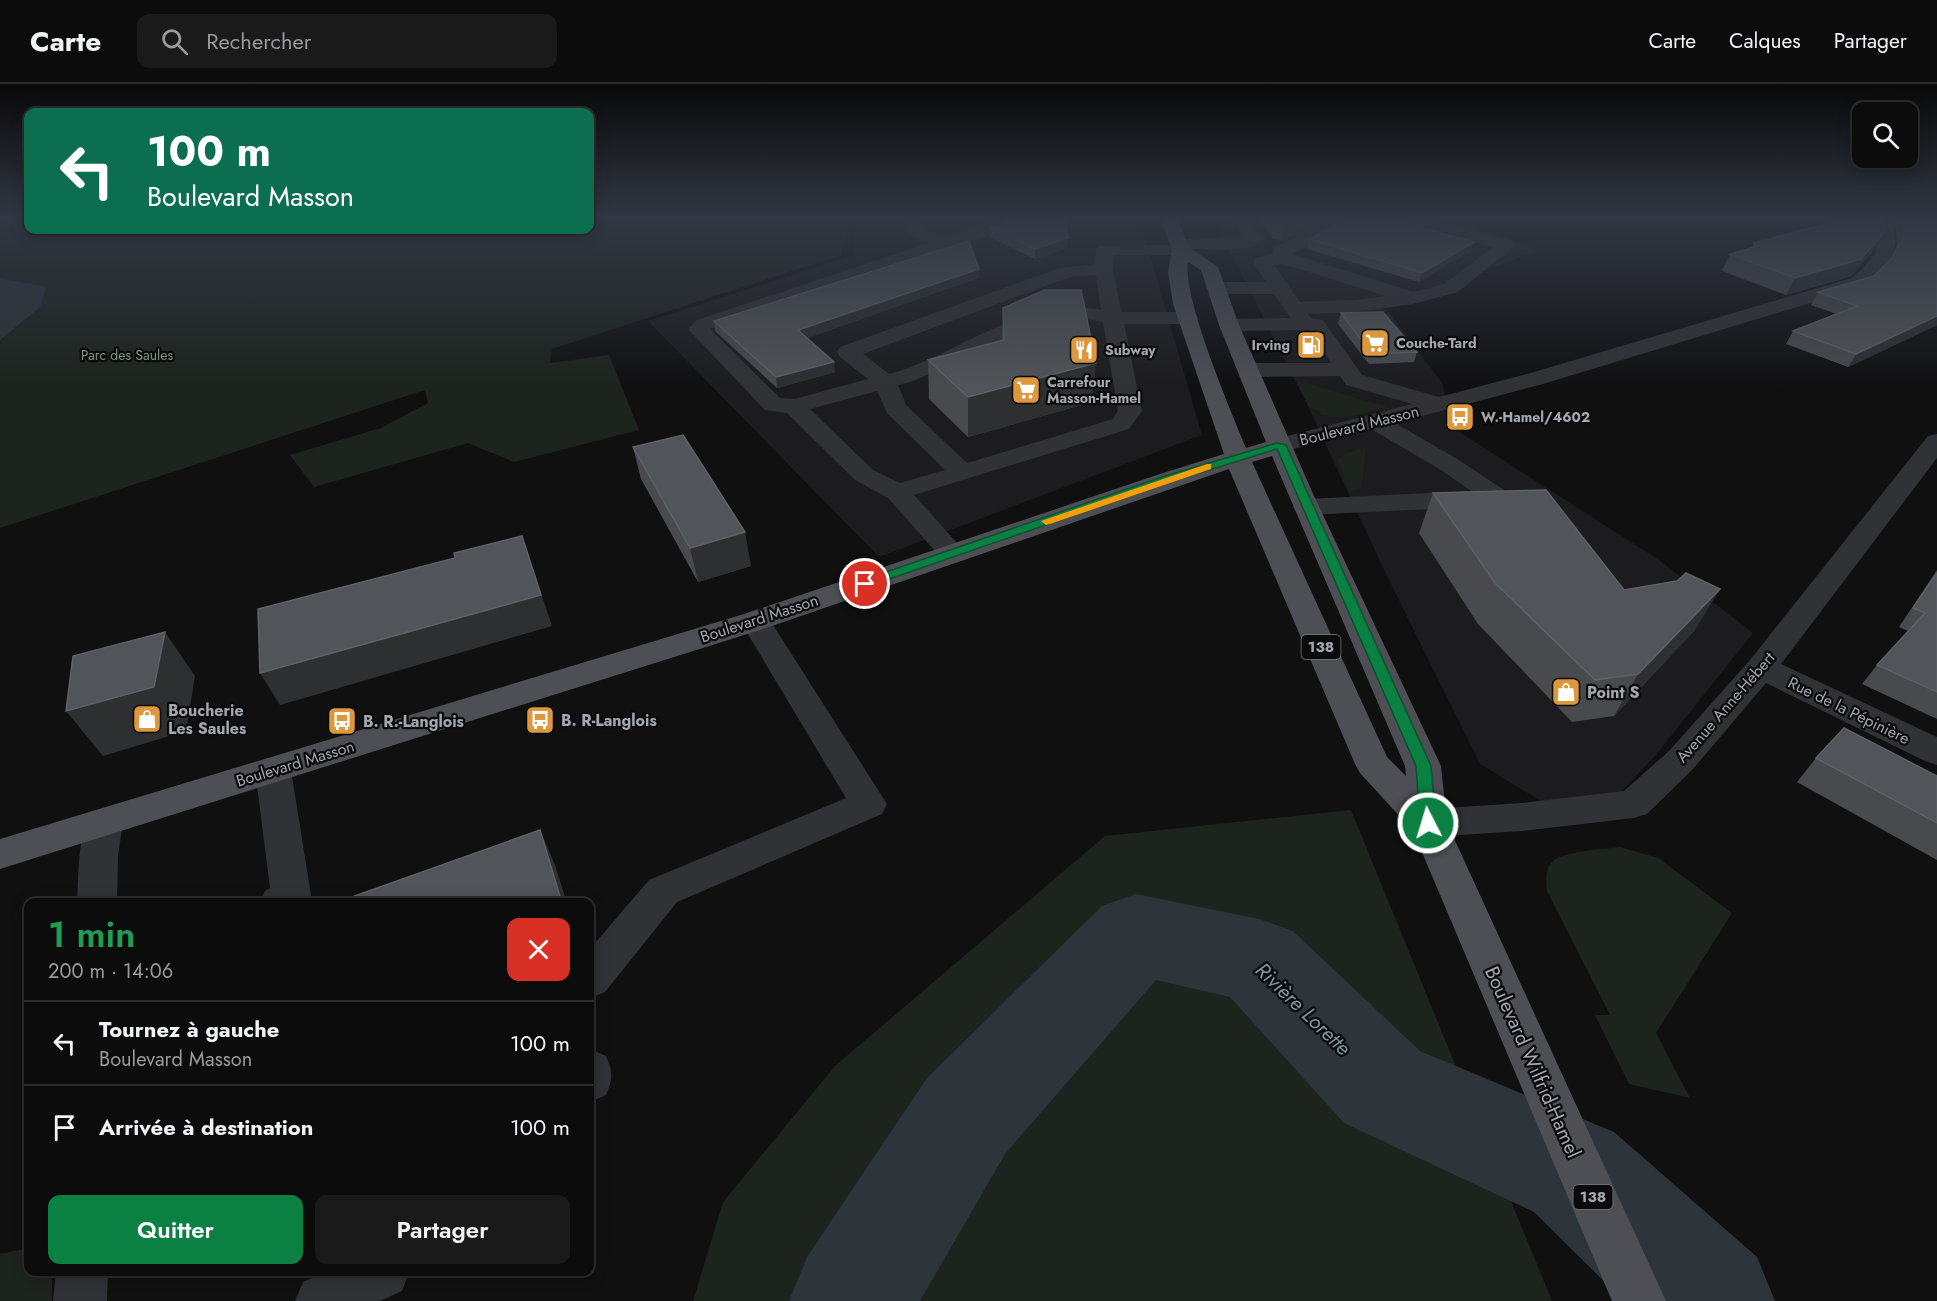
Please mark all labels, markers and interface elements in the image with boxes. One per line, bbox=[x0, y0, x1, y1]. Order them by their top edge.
search box bbox=[137, 14, 557, 68]
text: Carte bbox=[30, 21, 101, 62]
icon: search bbox=[158, 25, 191, 58]
text: Rechercher bbox=[206, 25, 311, 57]
text: Carte bbox=[1649, 26, 1696, 56]
text: Calques bbox=[1729, 26, 1801, 56]
text: Partager bbox=[1834, 26, 1907, 56]
map controls bbox=[1852, 102, 1918, 168]
button: search bbox=[1852, 102, 1918, 168]
text: 100 m bbox=[147, 121, 271, 182]
icon: left bbox=[48, 132, 126, 210]
text: Boulevard Masson bbox=[147, 177, 354, 216]
supermarket icon: Couche-Tard bbox=[1359, 327, 1391, 359]
fuel station icon: Irving bbox=[1295, 329, 1327, 361]
place label: Couche-Tard bbox=[1396, 333, 1477, 353]
restaurant icon: Subway bbox=[1068, 334, 1100, 366]
place label: Irving bbox=[1252, 335, 1290, 355]
place label: Subway bbox=[1105, 340, 1156, 360]
park label: Parc des Saules bbox=[81, 345, 174, 365]
place label: Carrefour Masson-Hamel bbox=[1047, 372, 1141, 408]
supermarket icon: Carrefour Masson-Hamel bbox=[1010, 374, 1042, 406]
street label: Boulevard Masson bbox=[1297, 399, 1421, 451]
bus stop icon: W.-Hamel/4602 bbox=[1444, 401, 1476, 433]
place label: W.-Hamel/4602 bbox=[1481, 407, 1590, 427]
pin bbox=[839, 558, 890, 609]
icon: arrive bbox=[848, 567, 881, 600]
street label: Boulevard Masson bbox=[697, 589, 821, 648]
road number: 138 bbox=[1302, 635, 1340, 659]
street label: Avenue Anne-Hébert bbox=[1671, 647, 1780, 768]
street label: Rue de la Pépinière bbox=[1784, 671, 1914, 750]
shop icon: Point S bbox=[1550, 676, 1582, 708]
place label: Point S bbox=[1587, 681, 1639, 704]
place label: Boucherie Les Saules bbox=[168, 699, 246, 740]
shop icon: Boucherie Les Saules bbox=[131, 703, 163, 735]
bus stop icon: B. R-Langlois bbox=[524, 704, 556, 736]
bus stop icon: B. R.-Langlois bbox=[326, 705, 358, 737]
place label: B. R-Langlois bbox=[561, 709, 657, 732]
place label: B. R.-Langlois bbox=[363, 710, 464, 733]
street label: Boulevard Masson bbox=[233, 735, 357, 792]
position arrow bbox=[1396, 791, 1460, 855]
text: 1 min bbox=[48, 908, 135, 960]
button: close bbox=[507, 918, 570, 981]
water label: Rivière Lorette bbox=[1248, 956, 1358, 1063]
text: 200 m · 14:06 bbox=[48, 957, 173, 986]
street label: Boulevard Wilfrid-Hamel bbox=[1477, 962, 1588, 1163]
text: Tournez à gauche bbox=[99, 1013, 279, 1045]
icon: left bbox=[48, 1027, 81, 1060]
text: 100 m bbox=[510, 1027, 570, 1059]
text: Boulevard Masson bbox=[99, 1045, 252, 1074]
icon: arrive bbox=[48, 1111, 81, 1144]
text: Arrivée à destination bbox=[99, 1111, 313, 1143]
text: 100 m bbox=[510, 1111, 570, 1143]
road number: 138 bbox=[1574, 1185, 1612, 1209]
button: Quitter bbox=[48, 1195, 303, 1264]
button: Partager bbox=[315, 1195, 570, 1264]

